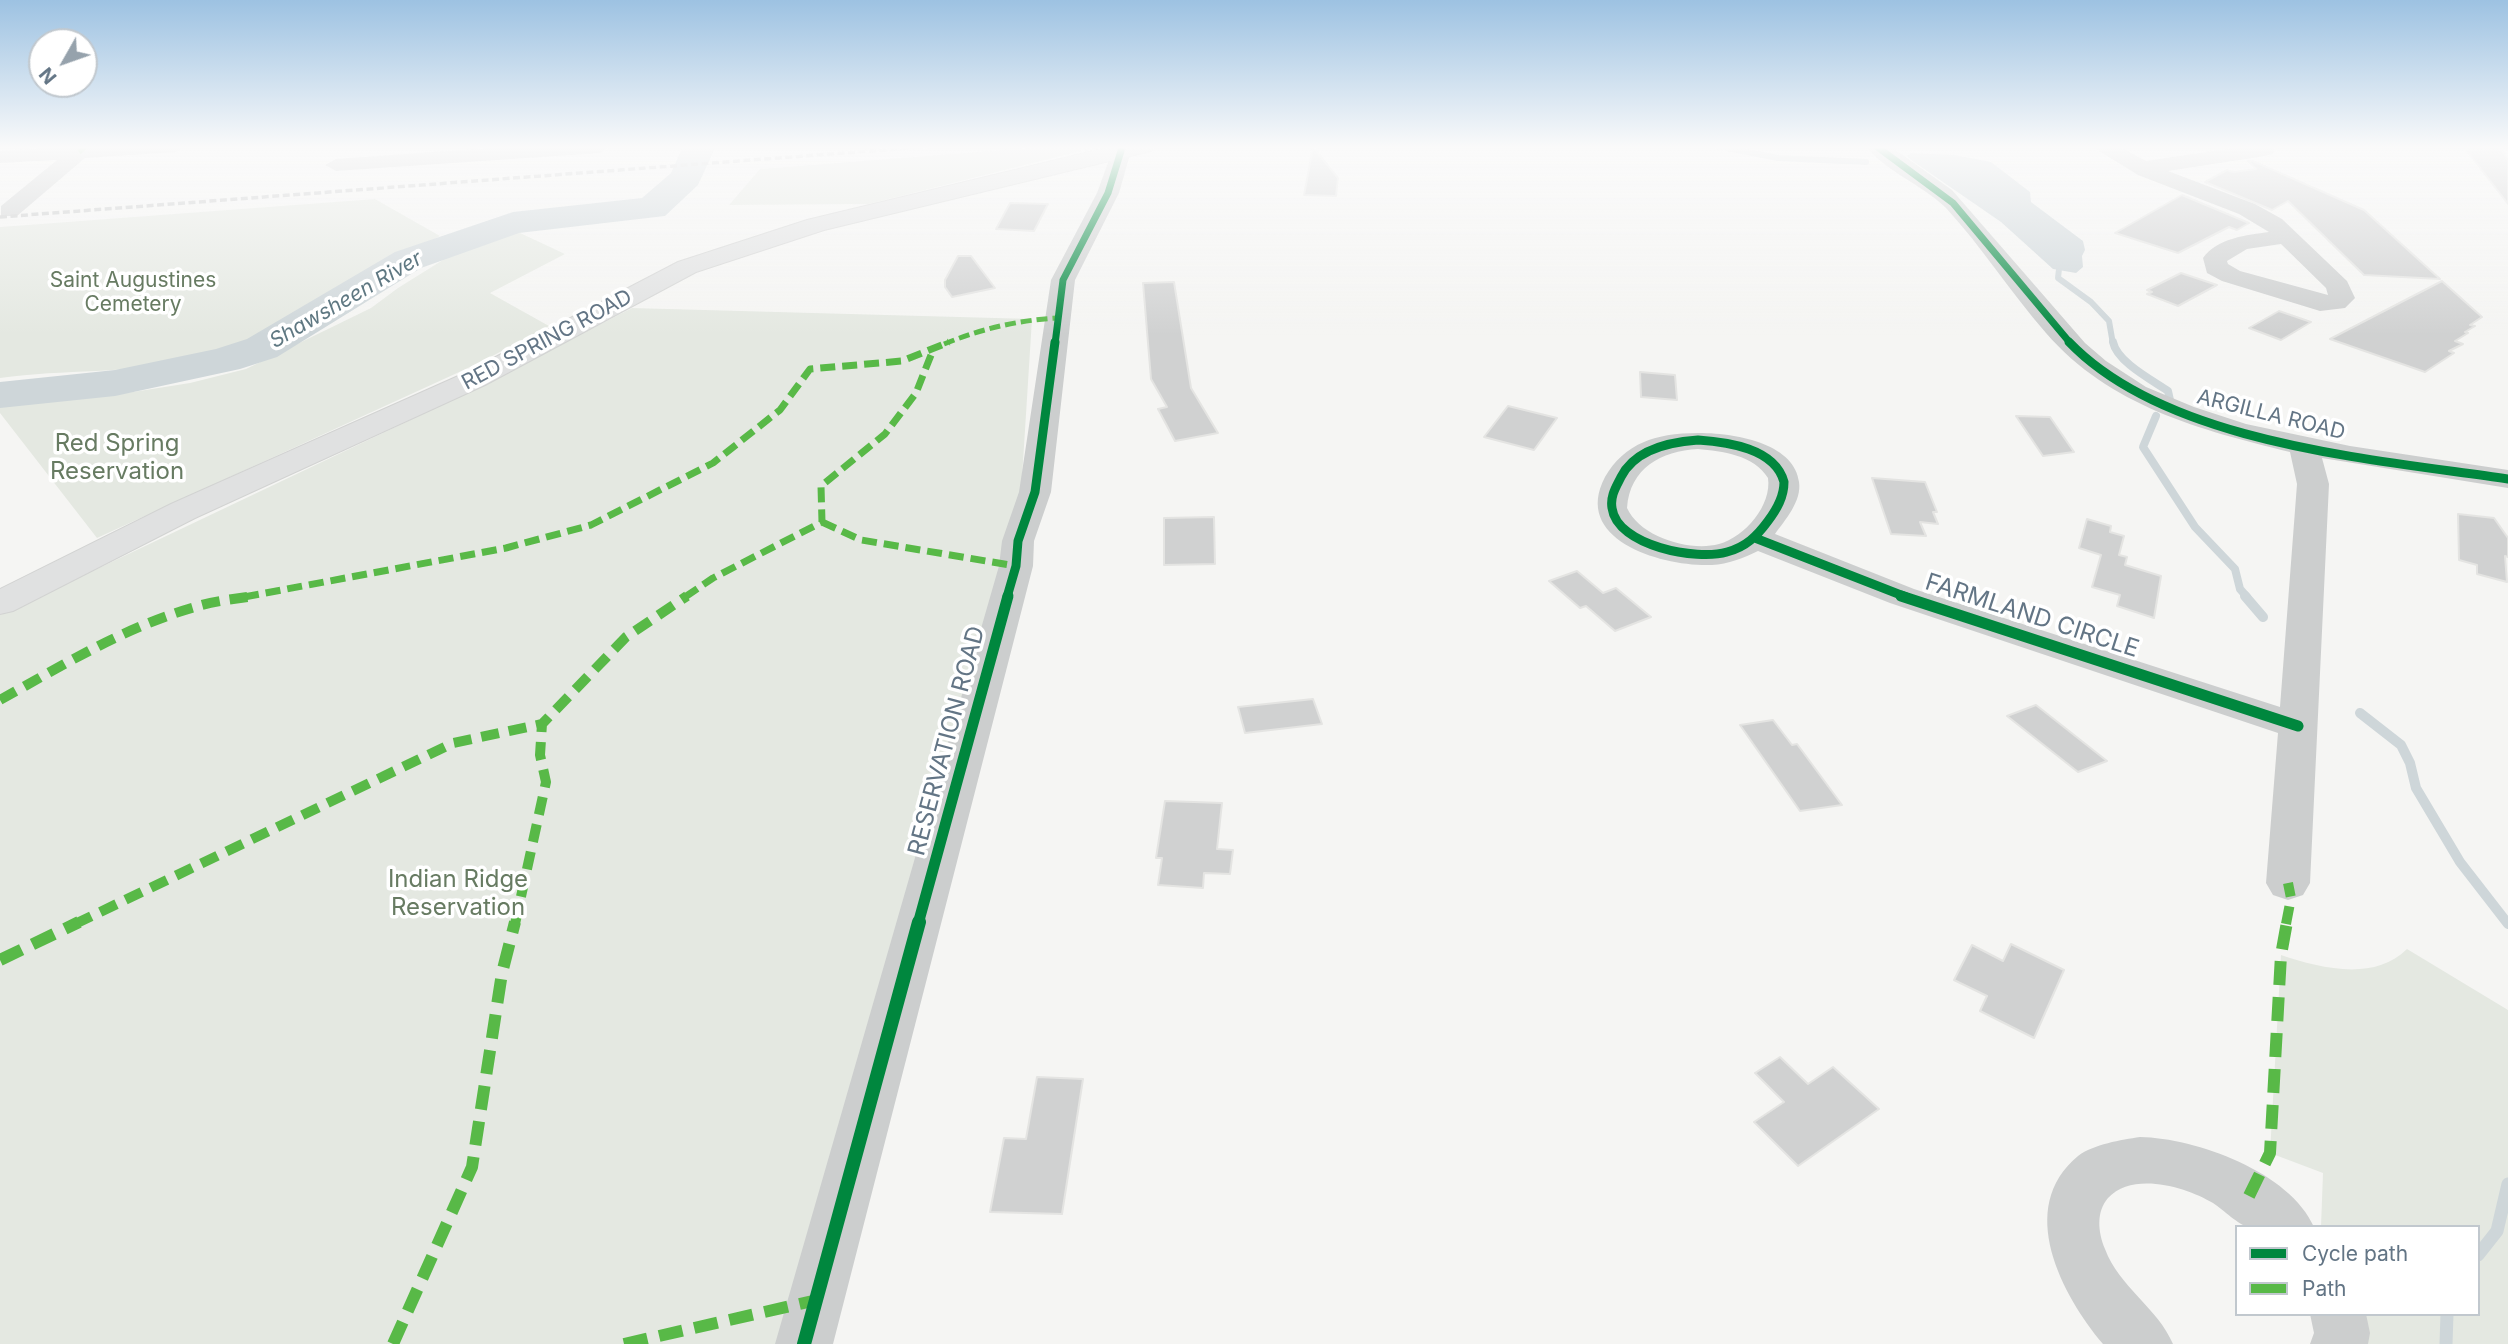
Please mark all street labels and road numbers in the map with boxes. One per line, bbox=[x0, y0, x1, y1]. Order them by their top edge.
street label: RED SPRING ROAD bbox=[458, 284, 636, 396]
street label: ARGILLA ROAD bbox=[2194, 384, 2348, 446]
street label: FARMLAND CIRCLE bbox=[1922, 568, 2142, 664]
street label: RESERVATION ROAD bbox=[903, 623, 991, 859]

